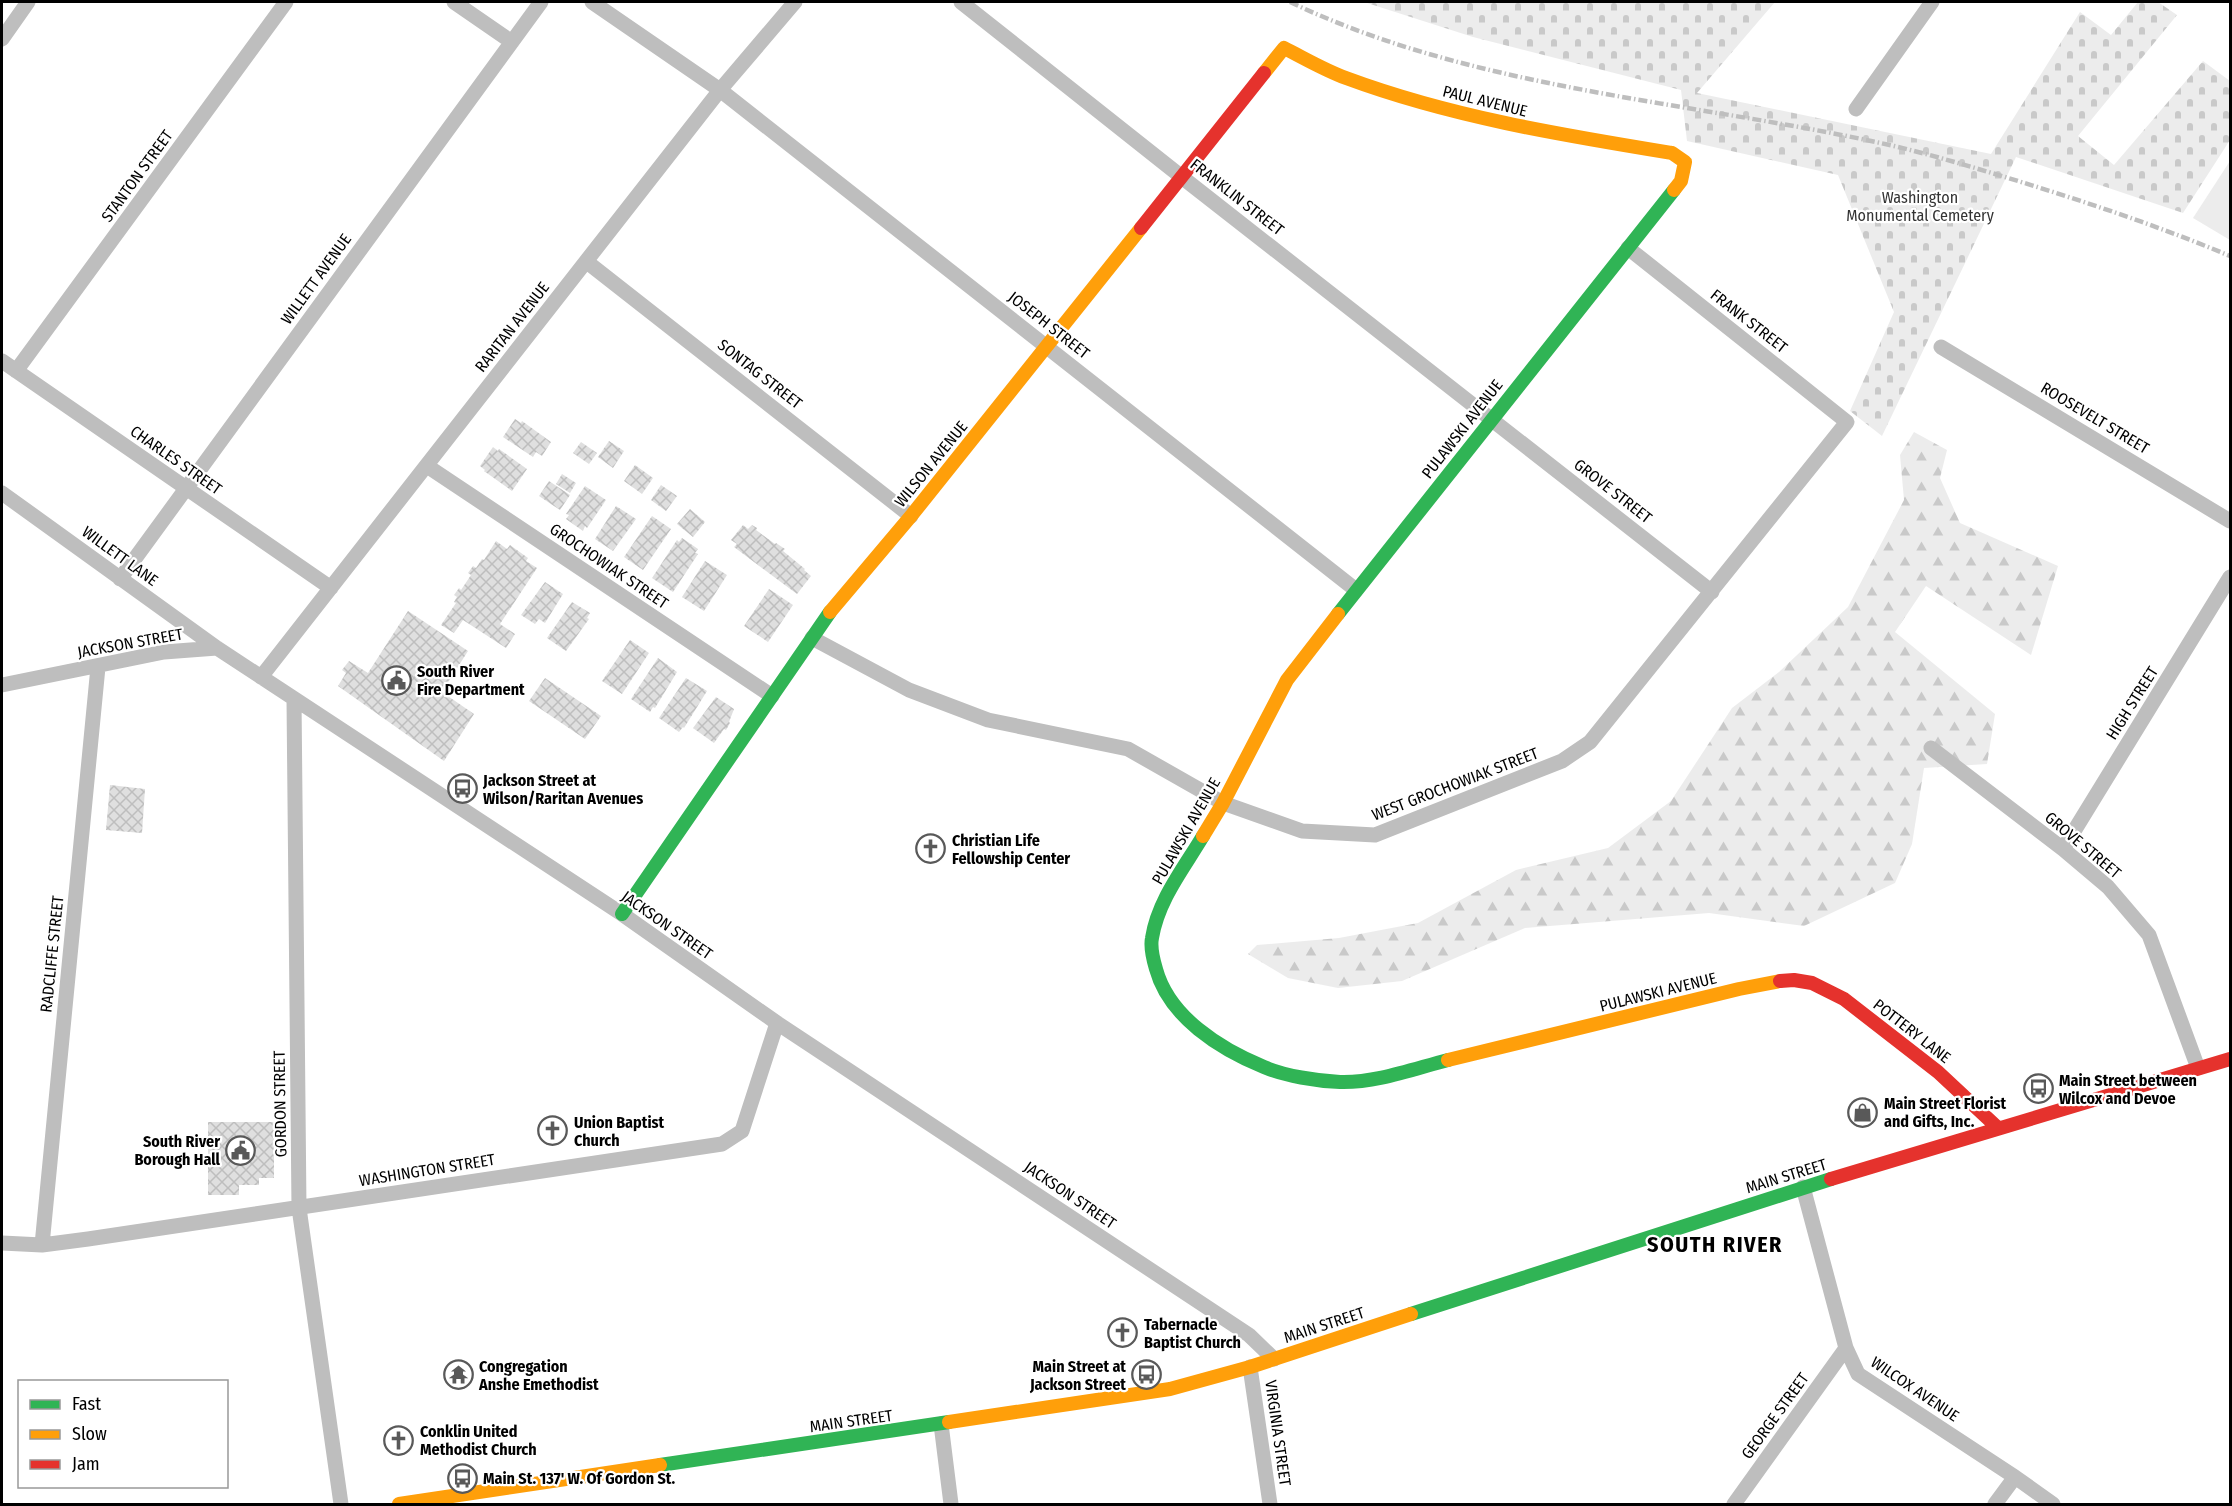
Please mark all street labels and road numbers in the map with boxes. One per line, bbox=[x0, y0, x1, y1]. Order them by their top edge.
street label: PAUL AVENUE bbox=[1441, 81, 1529, 121]
street label: STANTON STREET bbox=[97, 126, 177, 226]
street label: FRANKLIN STREET bbox=[1187, 155, 1288, 240]
street label: WILLETT AVENUE bbox=[277, 230, 355, 328]
street label: RARITAN AVENUE bbox=[471, 278, 553, 376]
street label: FRANK STREET bbox=[1707, 285, 1792, 357]
street label: JOSEPH STREET bbox=[1005, 287, 1094, 363]
street label: SONTAG STREET bbox=[714, 335, 806, 413]
street label: PULAWSKI AVENUE bbox=[1418, 376, 1506, 482]
street label: ROOSEVELT STREET bbox=[2037, 378, 2153, 458]
street label: WILSON AVENUE bbox=[891, 417, 971, 511]
street label: CHARLES STREET bbox=[127, 421, 226, 499]
street label: GROVE STREET bbox=[1570, 455, 1656, 528]
street label: GROCHOWIAK STREET bbox=[546, 519, 672, 613]
street label: WILLETT LANE bbox=[78, 522, 162, 590]
street label: JACKSON STREET bbox=[76, 624, 185, 662]
street label: HIGH STREET bbox=[2102, 662, 2162, 743]
street label: WEST GROCHOWIAK STREET bbox=[1369, 743, 1541, 825]
street label: PULAWSKI AVENUE bbox=[1148, 774, 1224, 888]
street label: GROVE STREET bbox=[2041, 808, 2125, 883]
street label: JACKSON STREET bbox=[618, 887, 717, 964]
street label: RADCLIFFE STREET bbox=[36, 894, 68, 1013]
street label: PULAWSKI AVENUE bbox=[1598, 968, 1718, 1016]
street label: POTTERY LANE bbox=[1870, 995, 1954, 1067]
street label: GORDON STREET bbox=[270, 1050, 290, 1158]
street label: WASHINGTON STREET bbox=[358, 1150, 497, 1190]
street label: MAIN STREET bbox=[1743, 1155, 1829, 1197]
street label: JACKSON STREET bbox=[1020, 1157, 1120, 1233]
street label: MAIN STREET bbox=[1281, 1303, 1367, 1347]
street label: WILCOX AVENUE bbox=[1867, 1353, 1963, 1425]
street label: GEORGE STREET bbox=[1737, 1369, 1813, 1463]
street label: VIRGINIA STREET bbox=[1261, 1379, 1295, 1488]
street label: MAIN STREET bbox=[808, 1406, 894, 1436]

